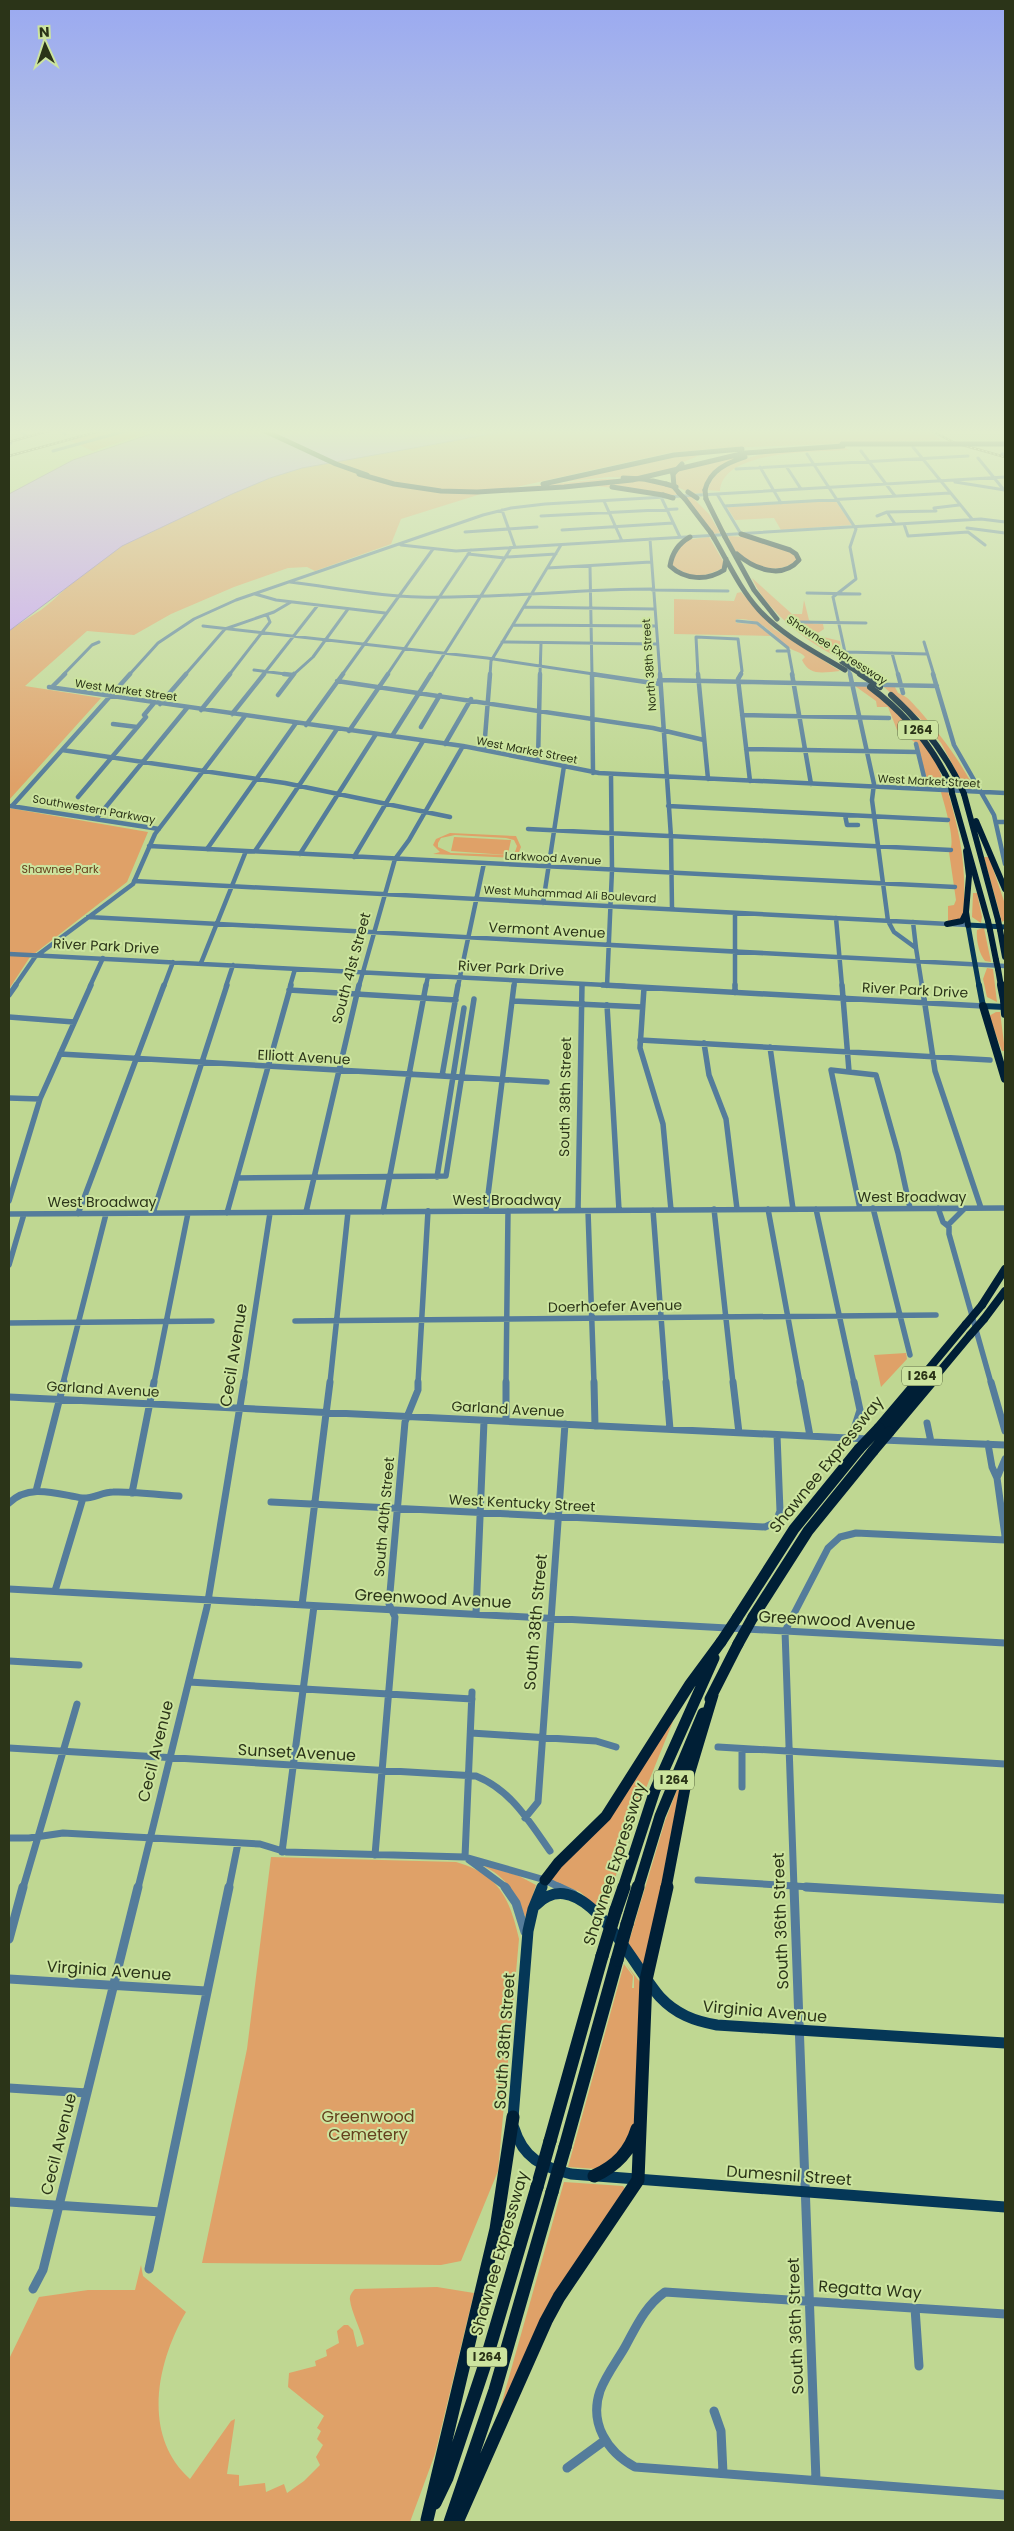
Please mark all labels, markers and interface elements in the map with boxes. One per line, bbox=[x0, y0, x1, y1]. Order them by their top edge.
north arrow bbox=[20, 20, 70, 70]
text: N bbox=[39, 22, 50, 42]
street label: Shawnee Expressway bbox=[784, 611, 891, 689]
street label: North 38th Street bbox=[638, 618, 660, 712]
street label: West Market Street bbox=[74, 675, 178, 705]
road number: I 264 bbox=[898, 720, 938, 740]
street label: West Market Street bbox=[475, 732, 579, 768]
street label: West Market Street bbox=[877, 770, 981, 792]
street label: Southwestern Parkway bbox=[31, 790, 157, 828]
street label: Larkwood Avenue bbox=[504, 847, 602, 869]
park label: Shawnee Park bbox=[21, 861, 99, 877]
street label: West Muhammad Ali Boulevard bbox=[483, 881, 657, 907]
street label: South 41st Street bbox=[327, 910, 375, 1026]
street label: Vermont Avenue bbox=[488, 917, 606, 943]
street label: River Park Drive bbox=[52, 933, 160, 959]
street label: River Park Drive bbox=[457, 955, 565, 981]
street label: River Park Drive bbox=[861, 977, 969, 1003]
street label: South 38th Street bbox=[554, 1037, 576, 1157]
street label: Elliott Avenue bbox=[257, 1045, 351, 1069]
street label: West Broadway bbox=[857, 1187, 967, 1207]
street label: West Broadway bbox=[452, 1190, 562, 1210]
street label: West Broadway bbox=[47, 1192, 157, 1212]
street label: Doerhoefer Avenue bbox=[548, 1295, 683, 1317]
street label: Cecil Avenue bbox=[214, 1302, 253, 1408]
road number: I 264 bbox=[902, 1366, 942, 1385]
street label: Garland Avenue bbox=[46, 1376, 160, 1402]
street label: Shawnee Expressway bbox=[764, 1391, 889, 1538]
street label: Garland Avenue bbox=[451, 1396, 565, 1422]
street label: South 40th Street bbox=[369, 1456, 399, 1578]
street label: West Kentucky Street bbox=[448, 1489, 596, 1517]
street label: South 38th Street bbox=[518, 1553, 553, 1691]
street label: Greenwood Avenue bbox=[354, 1583, 512, 1614]
street label: Greenwood Avenue bbox=[758, 1605, 916, 1636]
street label: Cecil Avenue bbox=[132, 1698, 179, 1804]
street label: Sunset Avenue bbox=[237, 1738, 357, 1767]
road number: I 264 bbox=[654, 1770, 694, 1790]
street label: Shawnee Expressway bbox=[577, 1780, 652, 1949]
street label: South 36th Street bbox=[767, 1852, 794, 1990]
street label: Virginia Avenue bbox=[46, 1955, 172, 1986]
street label: South 38th Street bbox=[488, 1972, 521, 2110]
street label: Virginia Avenue bbox=[702, 1995, 828, 2028]
street label: Cecil Avenue bbox=[35, 2091, 82, 2197]
park label: Greenwood Cemetery bbox=[322, 2105, 414, 2146]
street label: Dumesnil Street bbox=[726, 2160, 853, 2191]
street label: Shawnee Expressway bbox=[465, 2168, 534, 2338]
street label: South 36th Street bbox=[782, 2257, 809, 2395]
street label: Regatta Way bbox=[818, 2274, 922, 2305]
road number: I 264 bbox=[467, 2348, 507, 2366]

